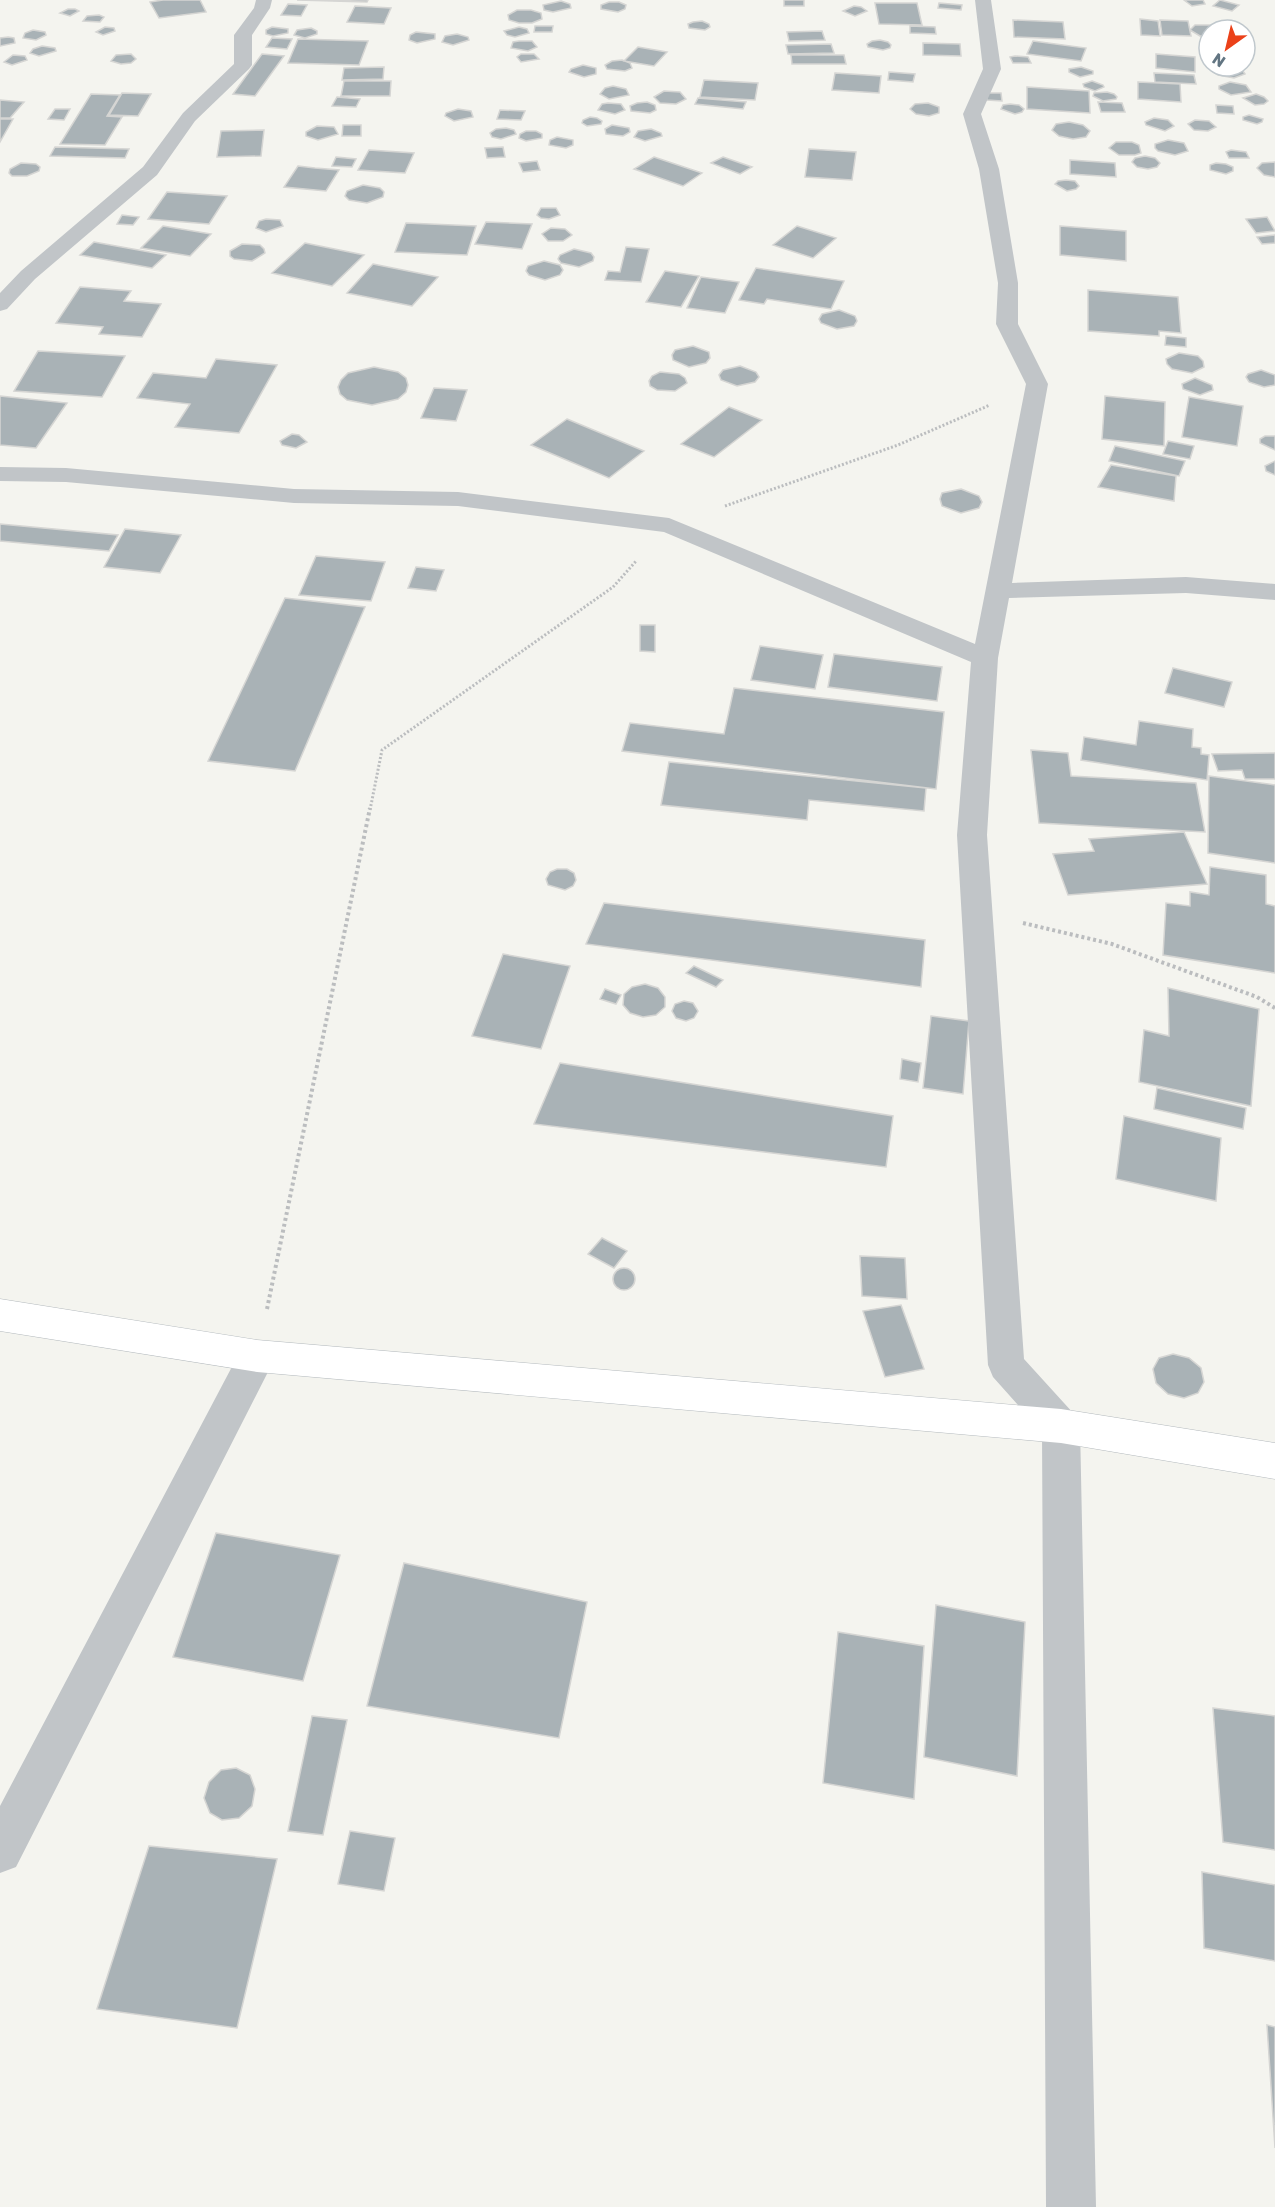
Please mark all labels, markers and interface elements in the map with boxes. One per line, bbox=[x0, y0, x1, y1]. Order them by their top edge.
north arrow bbox=[1197, 18, 1257, 78]
text: N bbox=[1209, 49, 1229, 71]

